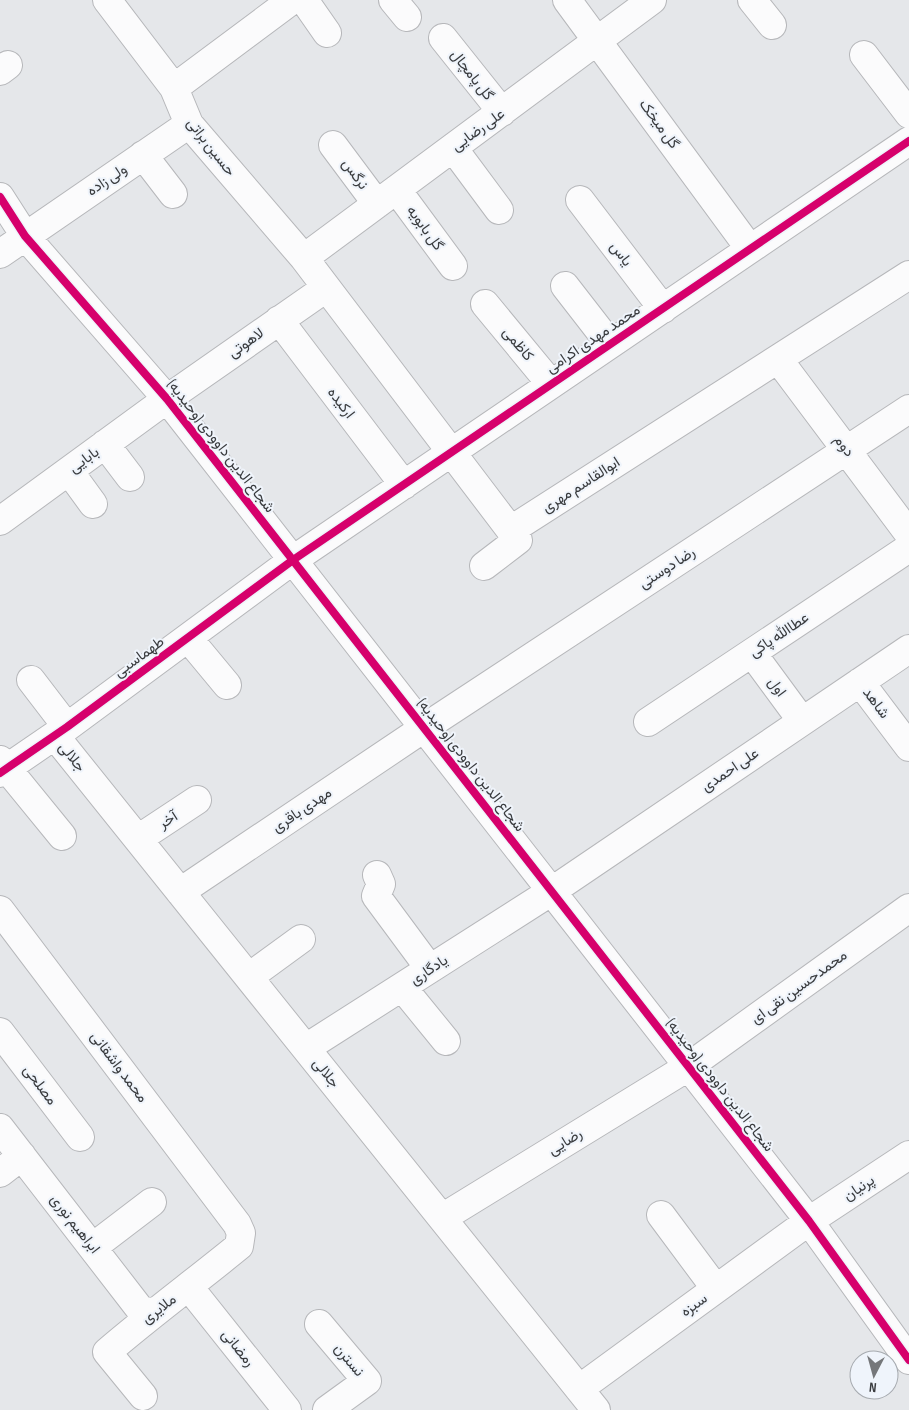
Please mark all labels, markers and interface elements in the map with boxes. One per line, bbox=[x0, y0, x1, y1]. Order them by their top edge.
street label: گل پامچال bbox=[446, 46, 498, 105]
street label: گل میخک bbox=[635, 95, 684, 153]
street label: علی رضایی bbox=[447, 104, 509, 156]
street label: حسین براتی bbox=[182, 114, 240, 180]
street label: نرگس bbox=[337, 155, 373, 193]
street label: ولی زاده bbox=[83, 160, 131, 200]
street label: گل بابویه bbox=[402, 202, 448, 254]
street label: یاس bbox=[605, 238, 637, 270]
street label: محمد مهدی اکرامی bbox=[542, 300, 644, 378]
street label: کاظمی bbox=[498, 323, 538, 365]
street label: لاهوتی bbox=[224, 324, 268, 362]
street label: شجاع الدین داوودی (وحیدیه) bbox=[162, 375, 279, 517]
street label: ارکیده bbox=[323, 384, 359, 422]
street label: دوم bbox=[830, 431, 858, 461]
street label: بابایی bbox=[65, 443, 103, 477]
street label: ابوالقاسم مهری bbox=[538, 453, 624, 517]
street label: رضا دوستی bbox=[635, 543, 699, 593]
street label: عطاالله پاکی bbox=[745, 608, 813, 662]
street label: طهماسبی bbox=[110, 632, 168, 682]
street label: اول bbox=[764, 673, 790, 701]
street label: شاهد bbox=[858, 684, 894, 722]
street label: شجاع الدین داوودی (وحیدیه) bbox=[412, 694, 529, 836]
street label: جلالی bbox=[54, 738, 90, 776]
street label: علی احمدی bbox=[698, 744, 763, 796]
street label: مهدی باقری bbox=[269, 783, 335, 837]
street label: آخر bbox=[154, 806, 183, 834]
street label: محمدحسین نقی ای bbox=[747, 946, 851, 1028]
street label: یادگاری bbox=[406, 951, 452, 989]
street label: شجاع الدین داوودی (وحیدیه) bbox=[661, 1014, 778, 1156]
street label: محمد واشقانی bbox=[86, 1028, 152, 1106]
street label: جلالی bbox=[308, 1054, 344, 1092]
street label: مصلحی bbox=[19, 1061, 61, 1109]
street label: رضایی bbox=[544, 1124, 586, 1160]
street label: پرنیان bbox=[840, 1171, 878, 1205]
street label: ابراهیم نوری bbox=[46, 1190, 104, 1258]
street label: سبزه bbox=[677, 1289, 711, 1321]
street label: ملایری bbox=[138, 1290, 180, 1328]
street label: رمضانی bbox=[217, 1325, 259, 1371]
street label: نسترن bbox=[330, 1339, 368, 1381]
north arrow bbox=[849, 1350, 899, 1400]
text: N bbox=[868, 1379, 877, 1396]

